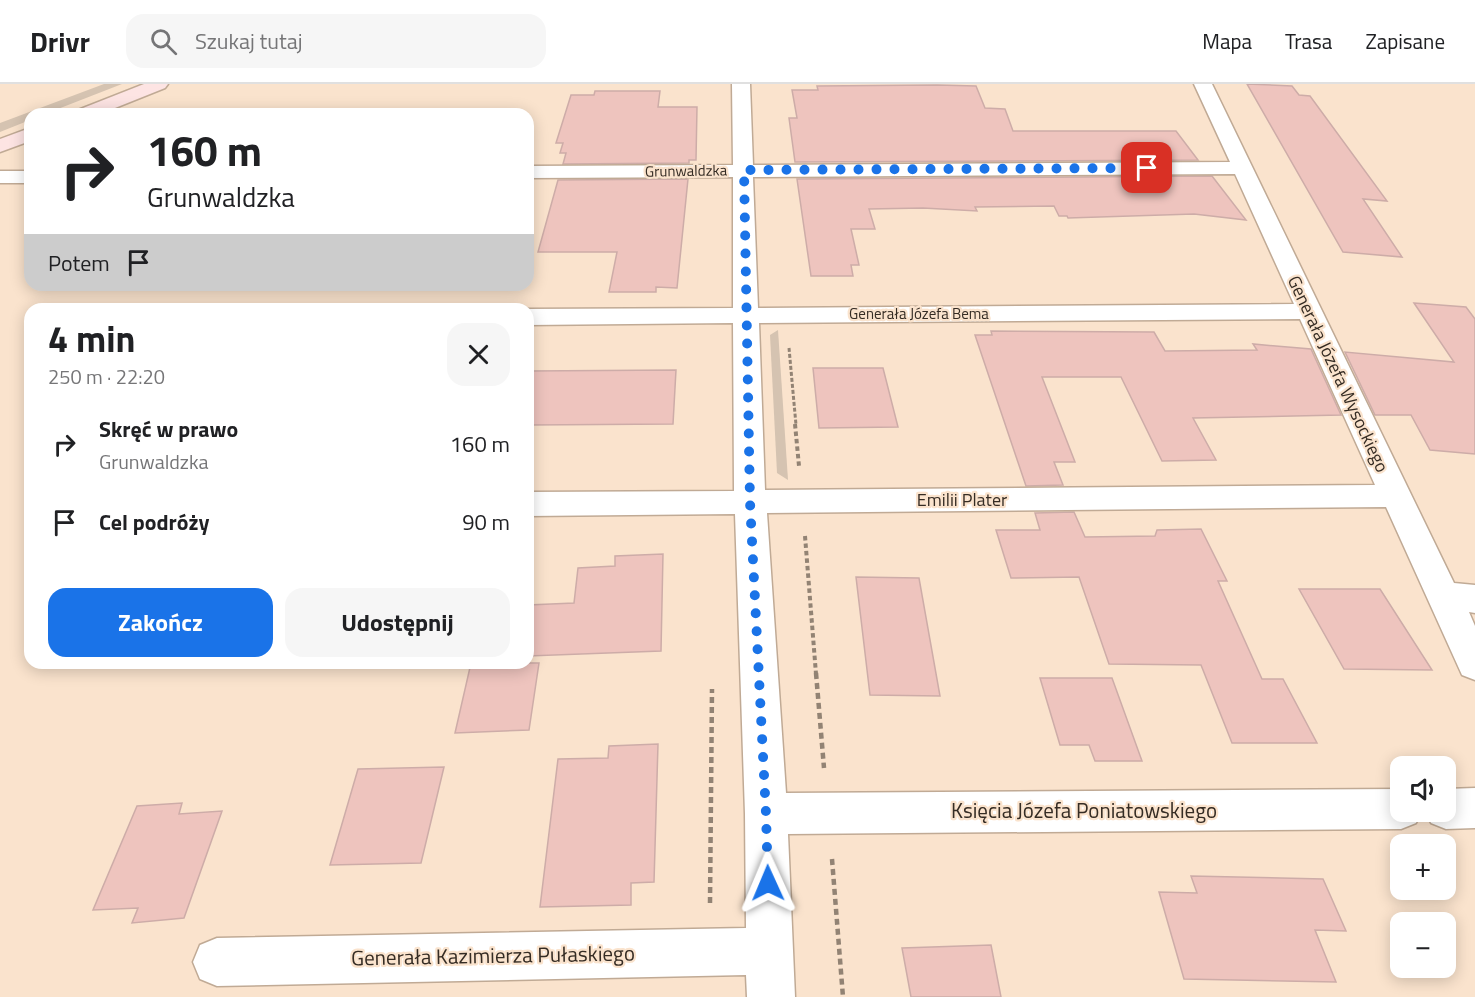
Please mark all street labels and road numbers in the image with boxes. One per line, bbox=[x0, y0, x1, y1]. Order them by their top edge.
street label: Grunwaldzka bbox=[645, 158, 728, 183]
street label: Generała Józefa Wysockiego bbox=[1281, 271, 1396, 477]
street label: Generała Józefa Bema bbox=[849, 302, 989, 325]
street label: Emilii Plater bbox=[917, 486, 1007, 513]
street label: Księcia Józefa Poniatowskiego bbox=[951, 794, 1217, 826]
street label: Generała Kazimierza Pułaskiego bbox=[351, 937, 635, 973]

